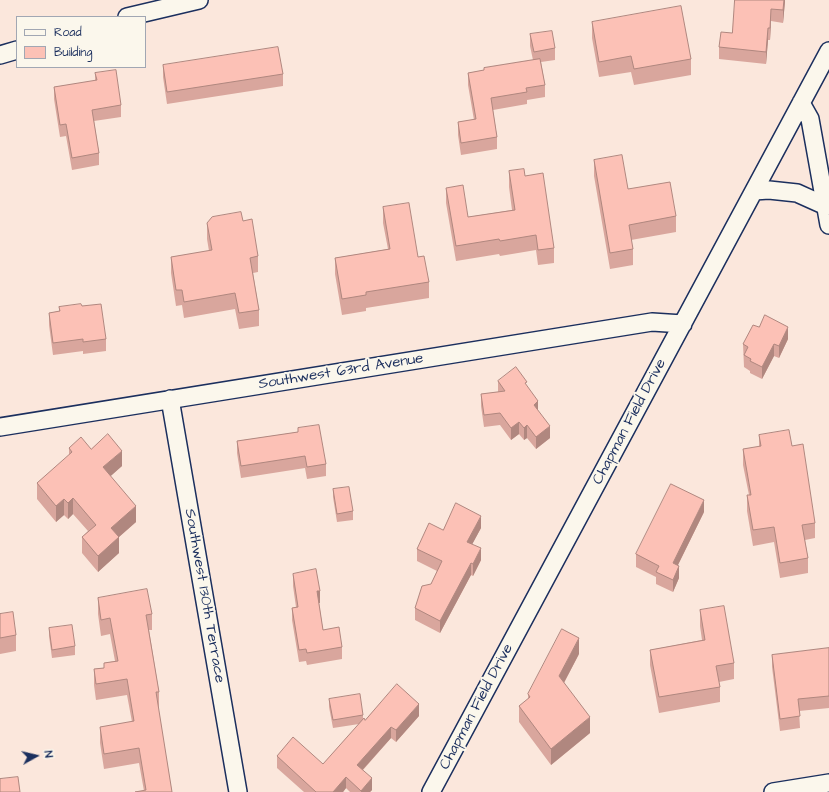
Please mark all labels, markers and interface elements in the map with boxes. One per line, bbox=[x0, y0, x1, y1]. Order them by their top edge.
legend bbox=[16, 16, 146, 68]
text: Road bbox=[54, 24, 82, 41]
text: Building bbox=[54, 44, 92, 61]
street label: Southwest 63rd Avenue bbox=[257, 350, 425, 394]
street label: Chapman Field Drive bbox=[589, 356, 671, 488]
street label: Southwest 130th Terrace bbox=[180, 507, 228, 685]
street label: Chapman Field Drive bbox=[436, 641, 518, 773]
north arrow bbox=[16, 736, 56, 776]
text: N bbox=[40, 750, 56, 759]

